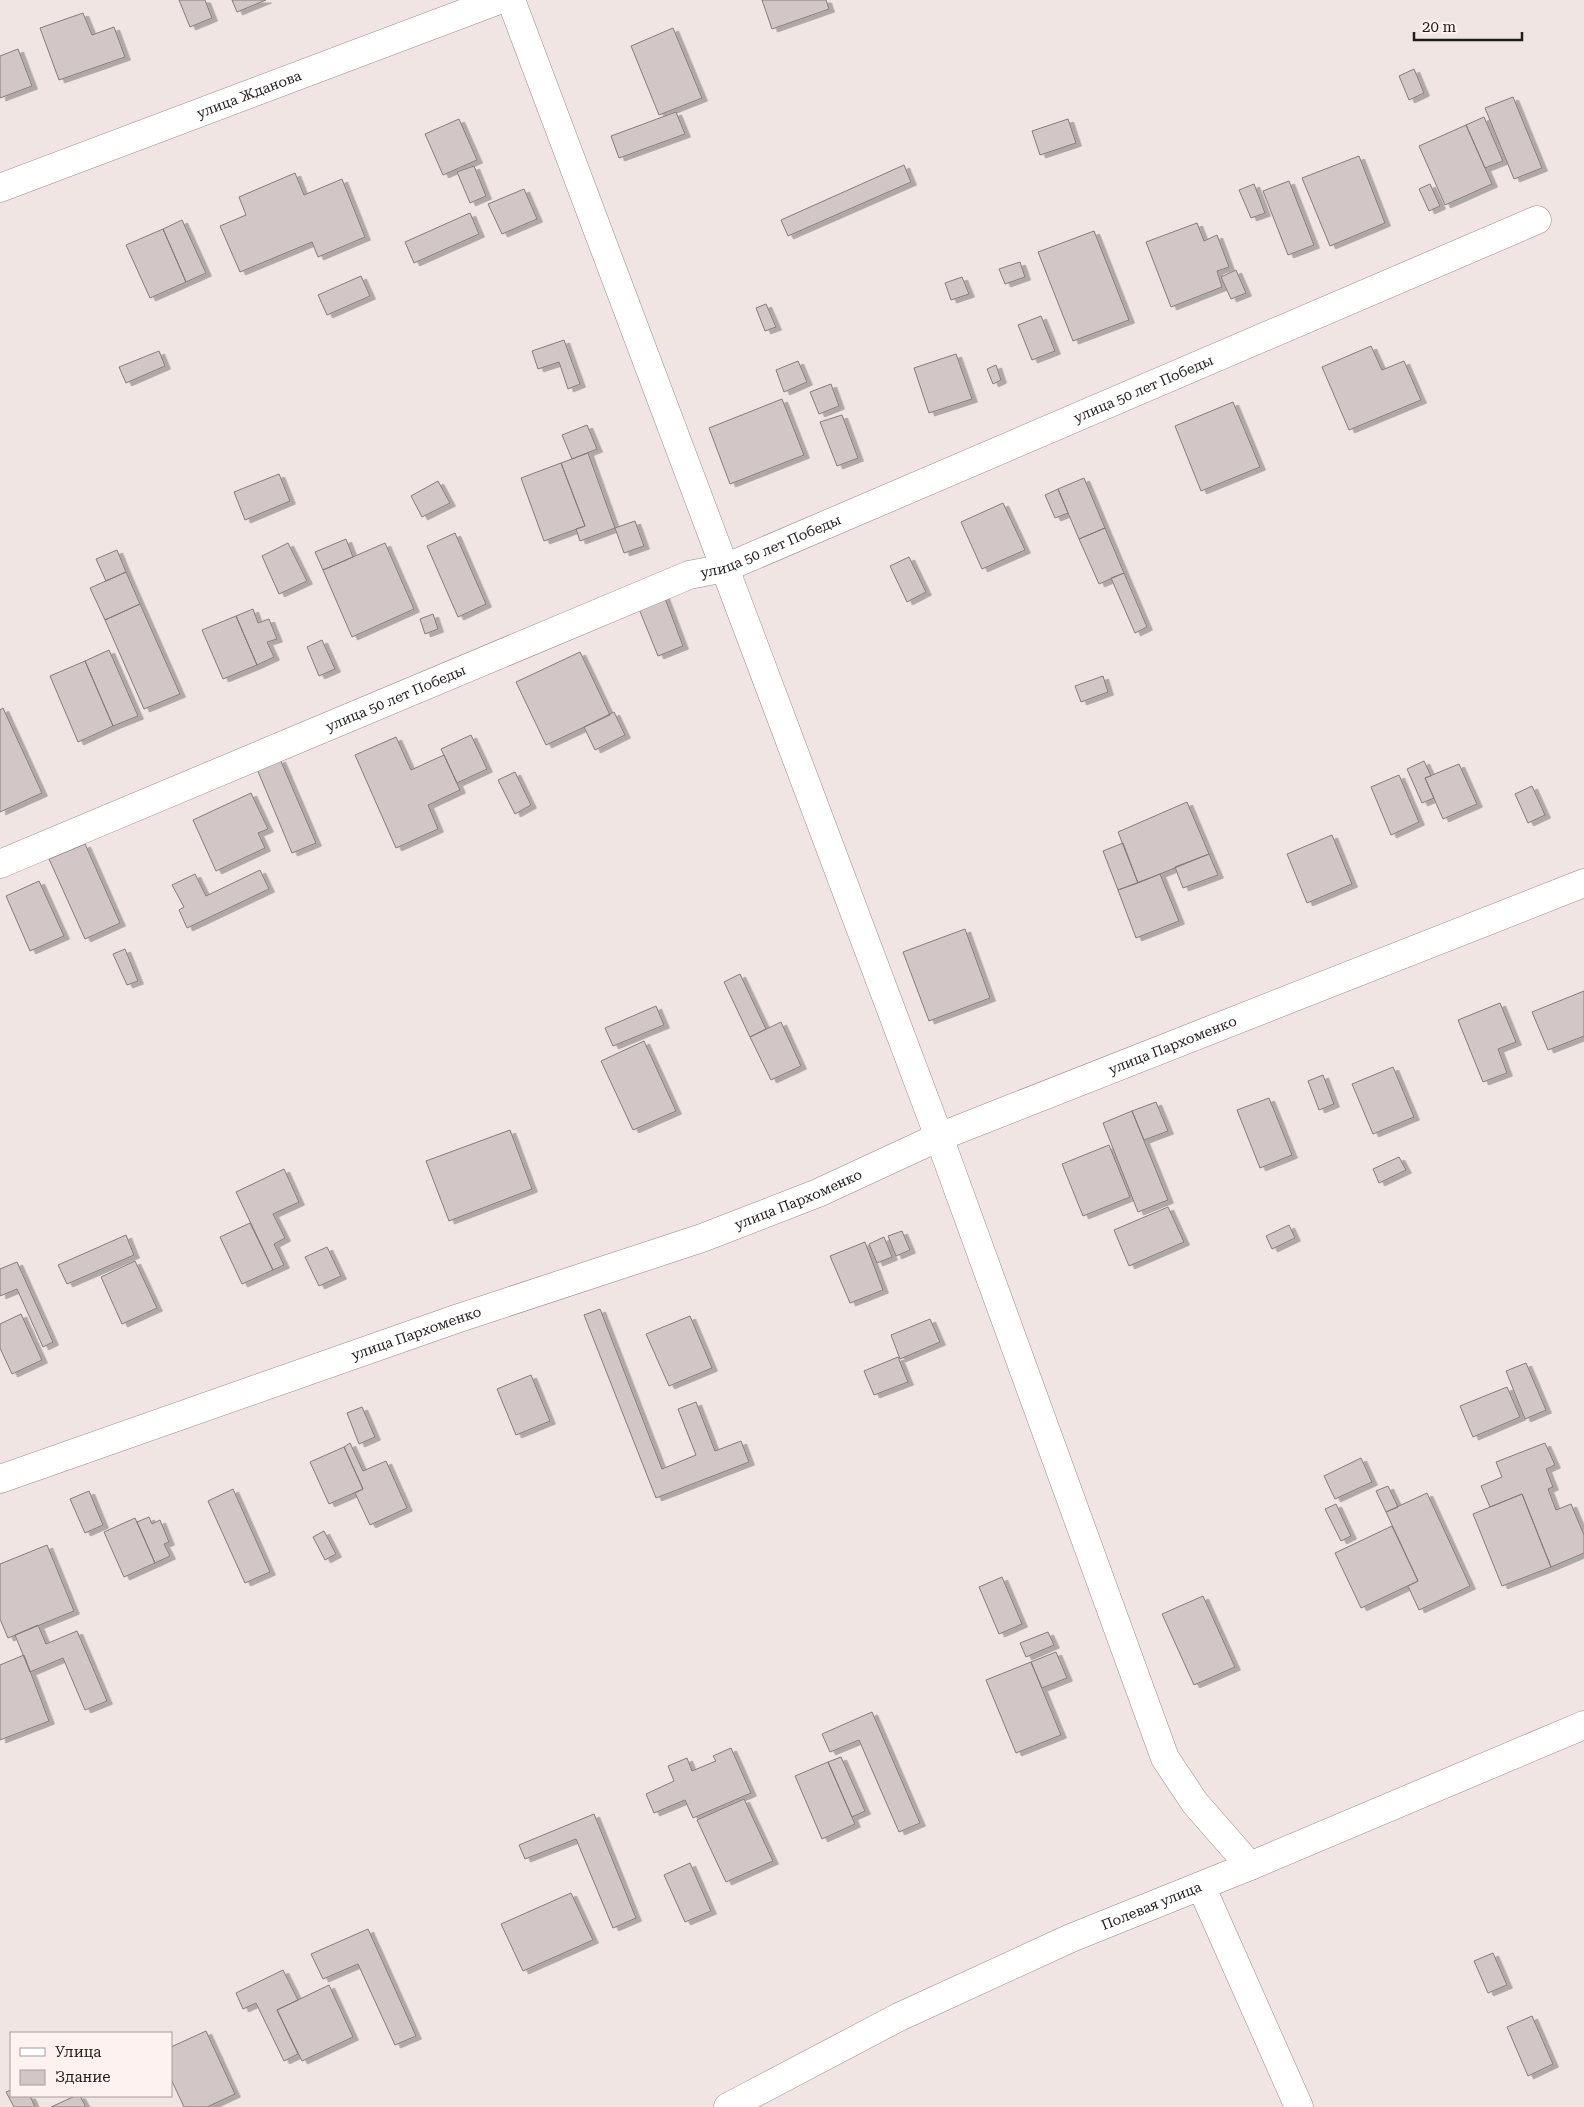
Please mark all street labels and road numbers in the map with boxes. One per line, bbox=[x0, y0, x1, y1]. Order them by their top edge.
street label: улица Жданова bbox=[194, 67, 304, 121]
street label: улица 50 лет Победы bbox=[1071, 352, 1216, 426]
street label: улица 50 лет Победы bbox=[699, 511, 843, 581]
street label: улица 50 лет Победы bbox=[323, 662, 468, 735]
street label: улица Пархоменко bbox=[1106, 1013, 1239, 1077]
street label: улица Пархоменко bbox=[732, 1166, 864, 1233]
street label: улица Пархоменко bbox=[349, 1303, 483, 1363]
street label: Полевая улица bbox=[1099, 1878, 1204, 1933]

